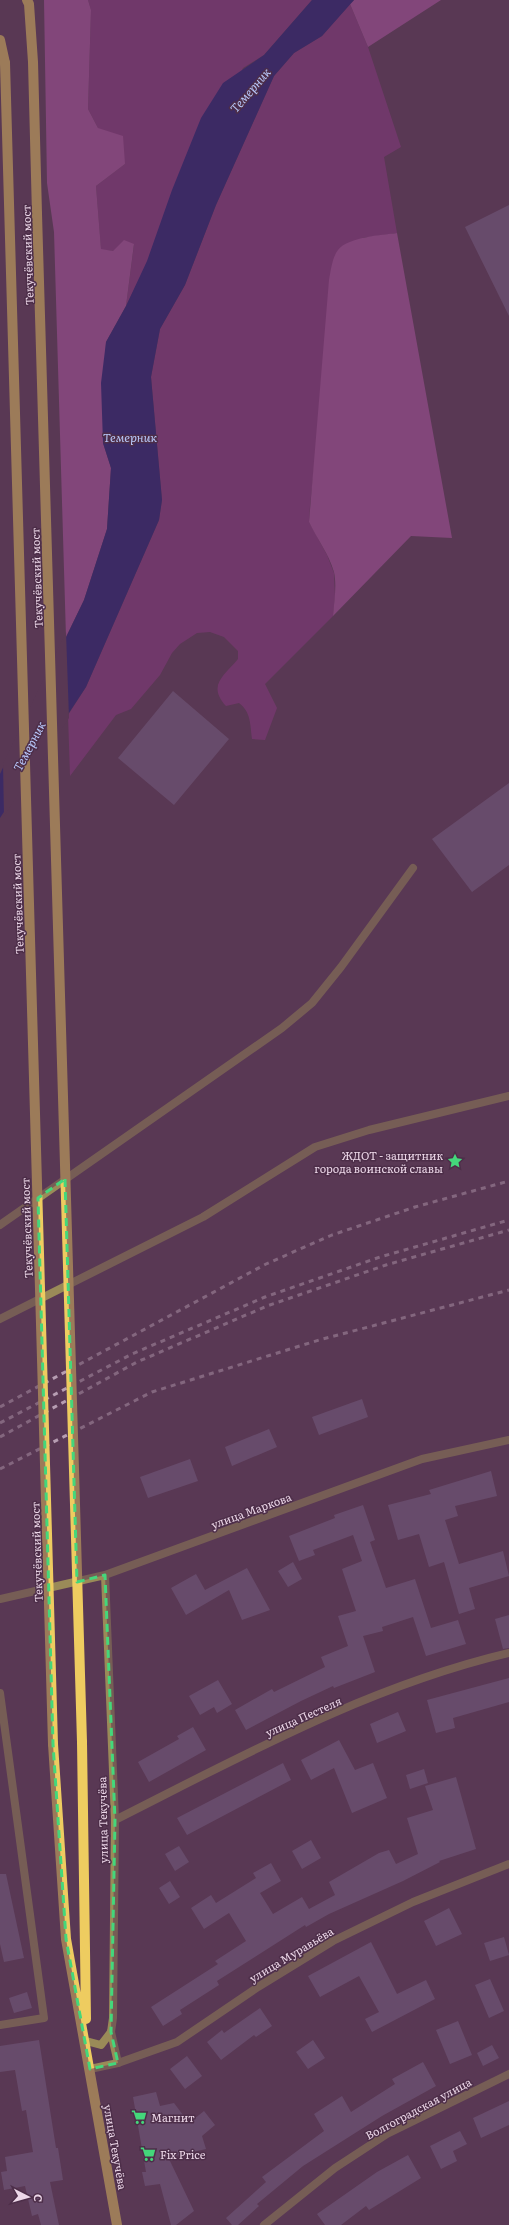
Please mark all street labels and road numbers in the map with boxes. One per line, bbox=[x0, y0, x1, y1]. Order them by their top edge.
street label: Текучёвский мост bbox=[17, 204, 37, 306]
street label: Текучёвский мост bbox=[26, 527, 46, 629]
street label: Текучёвский мост bbox=[7, 853, 27, 955]
street label: Текучёвский мост bbox=[16, 1177, 36, 1279]
street label: улица Маркова bbox=[209, 1488, 294, 1532]
street label: Текучёвский мост bbox=[26, 1501, 46, 1603]
street label: улица Пестеля bbox=[262, 1692, 344, 1740]
street label: улица Текучёва bbox=[93, 1777, 111, 1863]
street label: улица Муравьёва bbox=[246, 1922, 336, 1986]
street label: Волгоградская улица bbox=[362, 2073, 474, 2143]
street label: улица Текучёва bbox=[101, 2103, 131, 2191]

